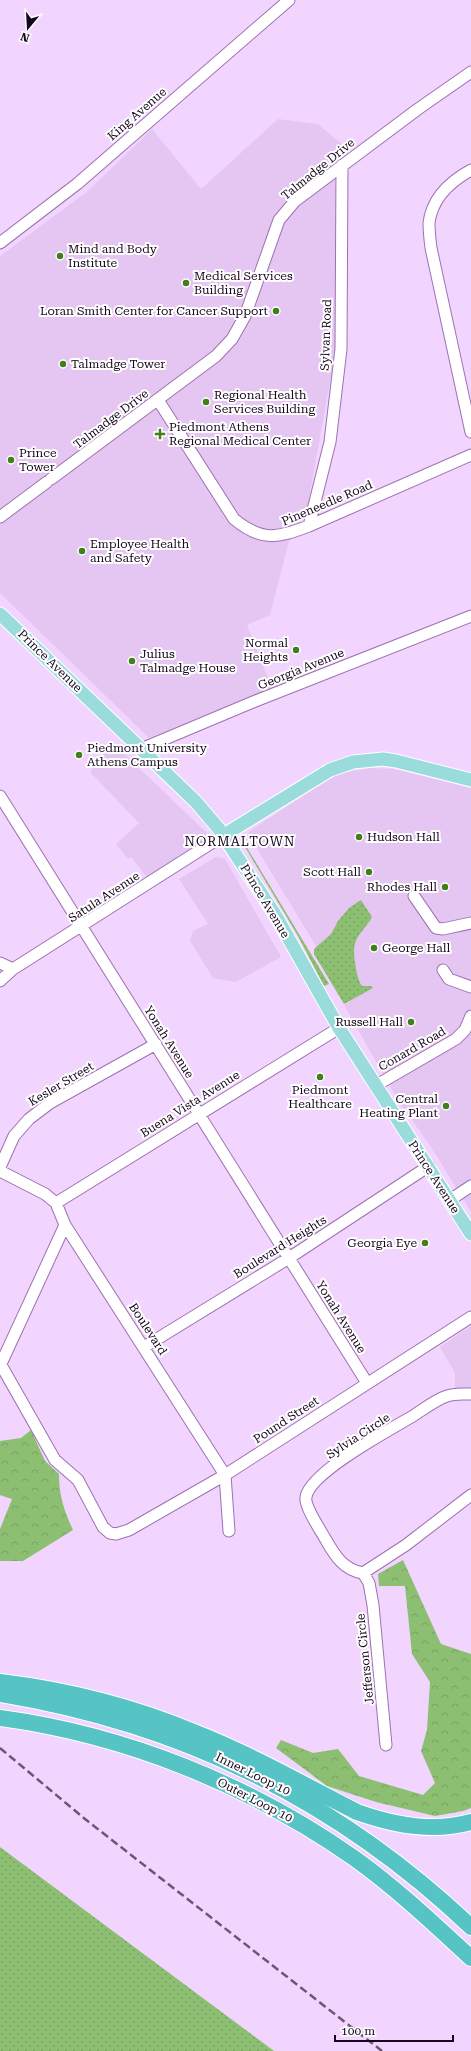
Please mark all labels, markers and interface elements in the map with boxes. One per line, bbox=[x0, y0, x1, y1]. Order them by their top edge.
north arrow bbox=[8, 8, 48, 48]
text: N bbox=[19, 29, 31, 45]
street label: King Avenue bbox=[105, 84, 170, 143]
street label: Talmadge Drive bbox=[279, 135, 358, 203]
place label: Mind and Body Institute bbox=[68, 242, 158, 270]
marker: Mind and Body Institute bbox=[55, 251, 65, 261]
place label: Medical Services Building bbox=[194, 269, 293, 297]
marker: Medical Services Building bbox=[181, 278, 191, 288]
street label: Sylvan Road bbox=[318, 299, 334, 371]
place label: Loran Smith Center for Cancer Support bbox=[40, 304, 269, 318]
marker: Loran Smith Center for Cancer Support bbox=[271, 306, 281, 316]
place label: Talmadge Tower bbox=[71, 357, 165, 371]
marker: Talmadge Tower bbox=[58, 359, 68, 369]
street label: Talmadge Drive bbox=[71, 386, 151, 452]
place label: Regional Health Services Building bbox=[214, 388, 315, 416]
marker: Regional Health Services Building bbox=[201, 397, 211, 407]
place label: Piedmont Athens Regional Medical Center bbox=[169, 420, 311, 448]
marker: Piedmont Athens Regional Medical Center bbox=[154, 428, 166, 440]
place label: Prince Tower bbox=[19, 446, 57, 474]
marker: Prince Tower bbox=[6, 455, 16, 465]
street label: Pineneedle Road bbox=[279, 477, 375, 528]
place label: Employee Health and Safety bbox=[90, 537, 190, 565]
marker: Employee Health and Safety bbox=[77, 546, 87, 556]
street label: Prince Avenue bbox=[15, 627, 85, 695]
place label: Normal Heights bbox=[243, 636, 288, 664]
street label: Georgia Avenue bbox=[256, 645, 346, 693]
marker: Normal Heights bbox=[291, 645, 301, 655]
place label: Julius Talmadge House bbox=[140, 647, 236, 675]
marker: Julius Talmadge House bbox=[127, 656, 137, 666]
place label: Piedmont University Athens Campus bbox=[87, 741, 208, 769]
marker: Piedmont University Athens Campus bbox=[74, 750, 84, 760]
place label: Hudson Hall bbox=[367, 830, 440, 844]
marker: Hudson Hall bbox=[354, 832, 364, 842]
district label: NORMALTOWN bbox=[185, 834, 295, 849]
street label: Prince Avenue bbox=[237, 862, 293, 941]
place label: Scott Hall bbox=[303, 865, 361, 879]
marker: Scott Hall bbox=[364, 867, 374, 877]
street label: Satula Avenue bbox=[66, 869, 143, 925]
place label: Rhodes Hall bbox=[367, 880, 437, 894]
marker: Rhodes Hall bbox=[440, 882, 450, 892]
place label: George Hall bbox=[382, 941, 451, 955]
marker: George Hall bbox=[369, 943, 379, 953]
street label: Yonah Avenue bbox=[141, 1003, 197, 1081]
place label: Russell Hall bbox=[335, 1015, 403, 1029]
marker: Russell Hall bbox=[406, 1017, 416, 1027]
street label: Conard Road bbox=[376, 1024, 448, 1074]
street label: Kesler Street bbox=[26, 1059, 97, 1109]
street label: Buena Vista Avenue bbox=[138, 1068, 242, 1140]
marker: Piedmont Healthcare bbox=[315, 1072, 325, 1082]
place label: Piedmont Healthcare bbox=[288, 1083, 352, 1111]
place label: Central Heating Plant bbox=[359, 1092, 439, 1120]
marker: Central Heating Plant bbox=[441, 1101, 451, 1111]
street label: Prince Avenue bbox=[405, 1138, 463, 1216]
street label: Boulevard Heights bbox=[231, 1213, 329, 1281]
place label: Georgia Eye bbox=[347, 1236, 417, 1250]
marker: Georgia Eye bbox=[420, 1238, 430, 1248]
street label: Yonah Avenue bbox=[313, 1278, 369, 1356]
street label: Boulevard bbox=[126, 1301, 170, 1358]
street label: Pound Street bbox=[251, 1393, 322, 1446]
street label: Sylvia Circle bbox=[324, 1410, 393, 1462]
street label: Jefferson Circle bbox=[353, 1612, 377, 1705]
street label: Inner Loop 10 bbox=[213, 1750, 293, 1798]
street label: Outer Loop 10 bbox=[215, 1775, 295, 1825]
scale bar bbox=[335, 2017, 453, 2043]
text: 100 m bbox=[341, 2024, 375, 2038]

